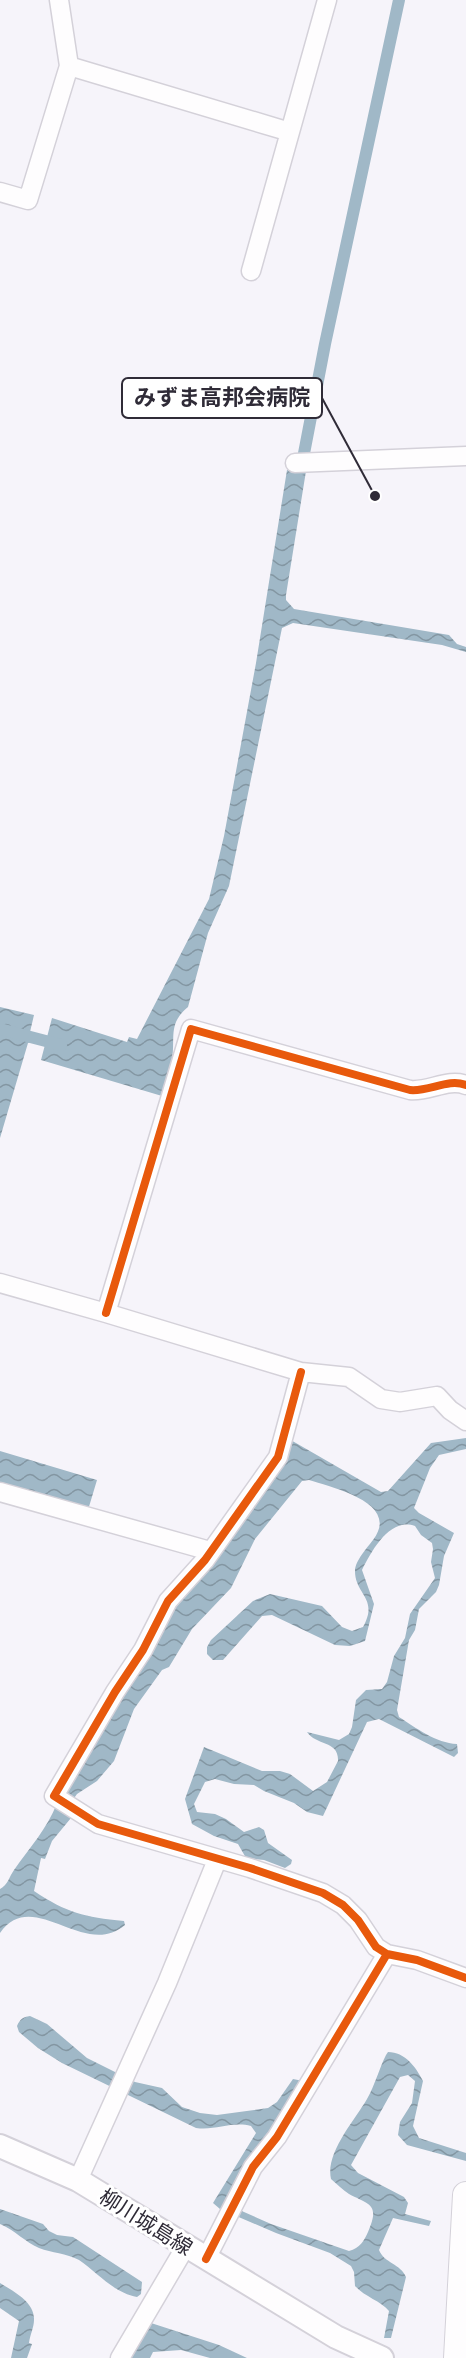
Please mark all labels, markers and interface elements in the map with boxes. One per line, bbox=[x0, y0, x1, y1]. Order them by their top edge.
callout: みずま高邦会病院 bbox=[122, 378, 322, 418]
text: みずま高邦会病院 bbox=[134, 382, 310, 413]
street label: 柳川城島線 bbox=[94, 2182, 198, 2262]

